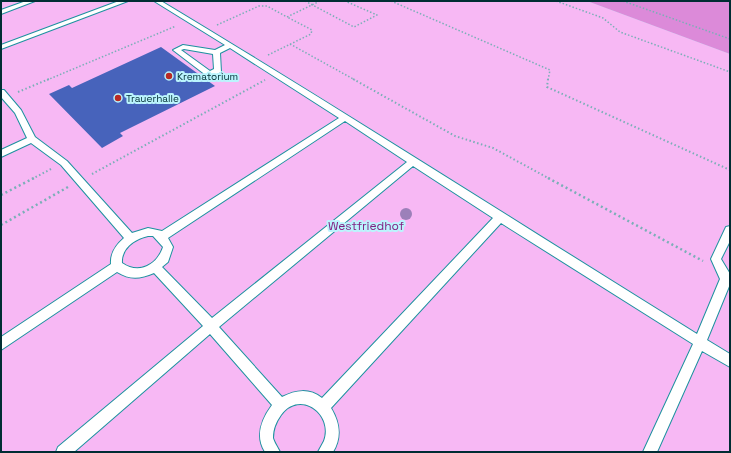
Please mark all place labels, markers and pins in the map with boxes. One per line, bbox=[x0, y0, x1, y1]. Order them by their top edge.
place label: Krematorium bbox=[177, 70, 238, 83]
marker: Krematorium bbox=[164, 71, 174, 81]
place label: Trauerhalle bbox=[126, 92, 179, 105]
marker: Trauerhalle bbox=[113, 93, 123, 103]

